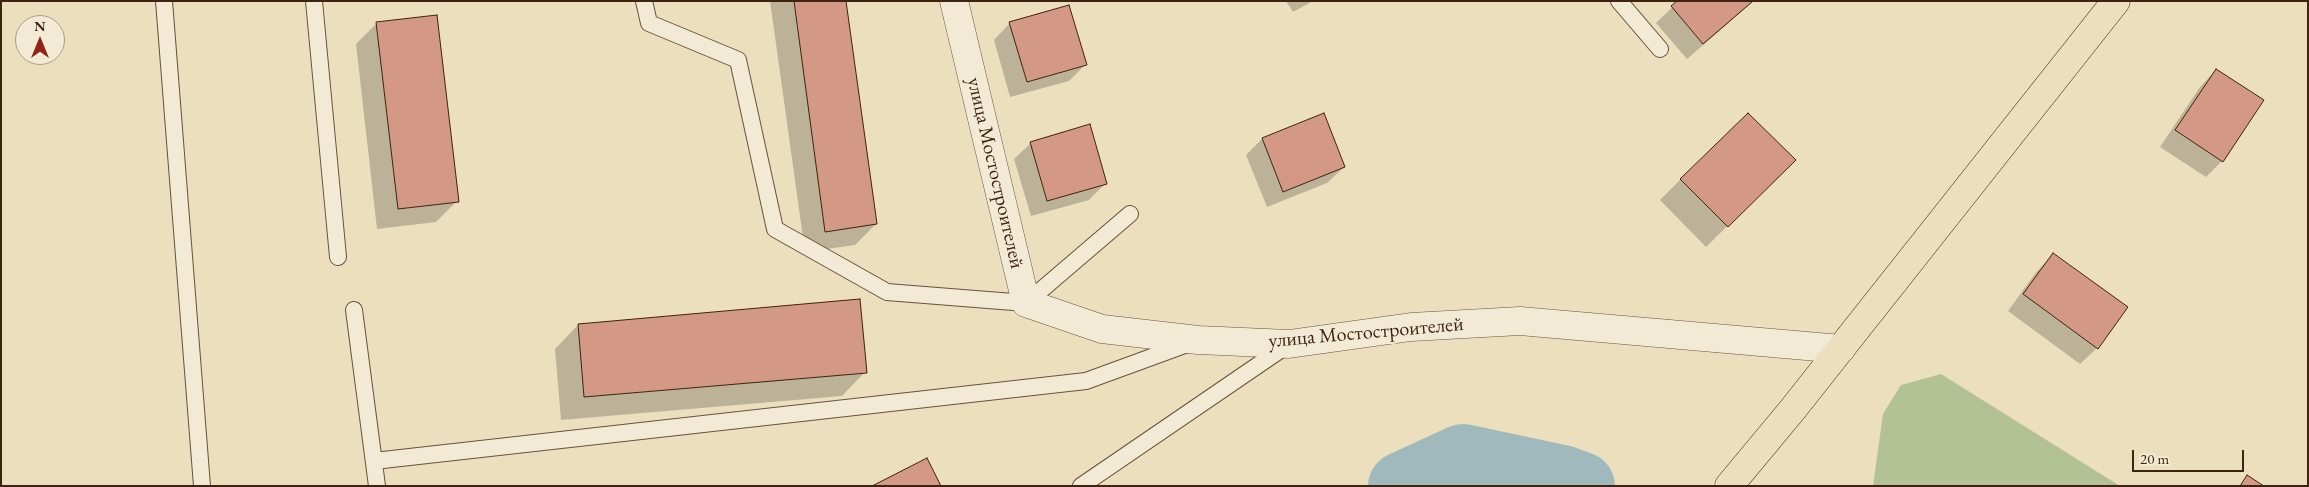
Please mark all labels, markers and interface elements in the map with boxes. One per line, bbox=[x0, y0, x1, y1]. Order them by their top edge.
north arrow bbox=[15, 15, 65, 65]
text: N bbox=[34, 17, 46, 35]
street label: улица Мостостроителей bbox=[961, 75, 1029, 271]
street label: улица Мостостроителей bbox=[1268, 313, 1464, 353]
scale bar bbox=[2134, 440, 2246, 472]
text: 20 m bbox=[2140, 449, 2169, 468]

